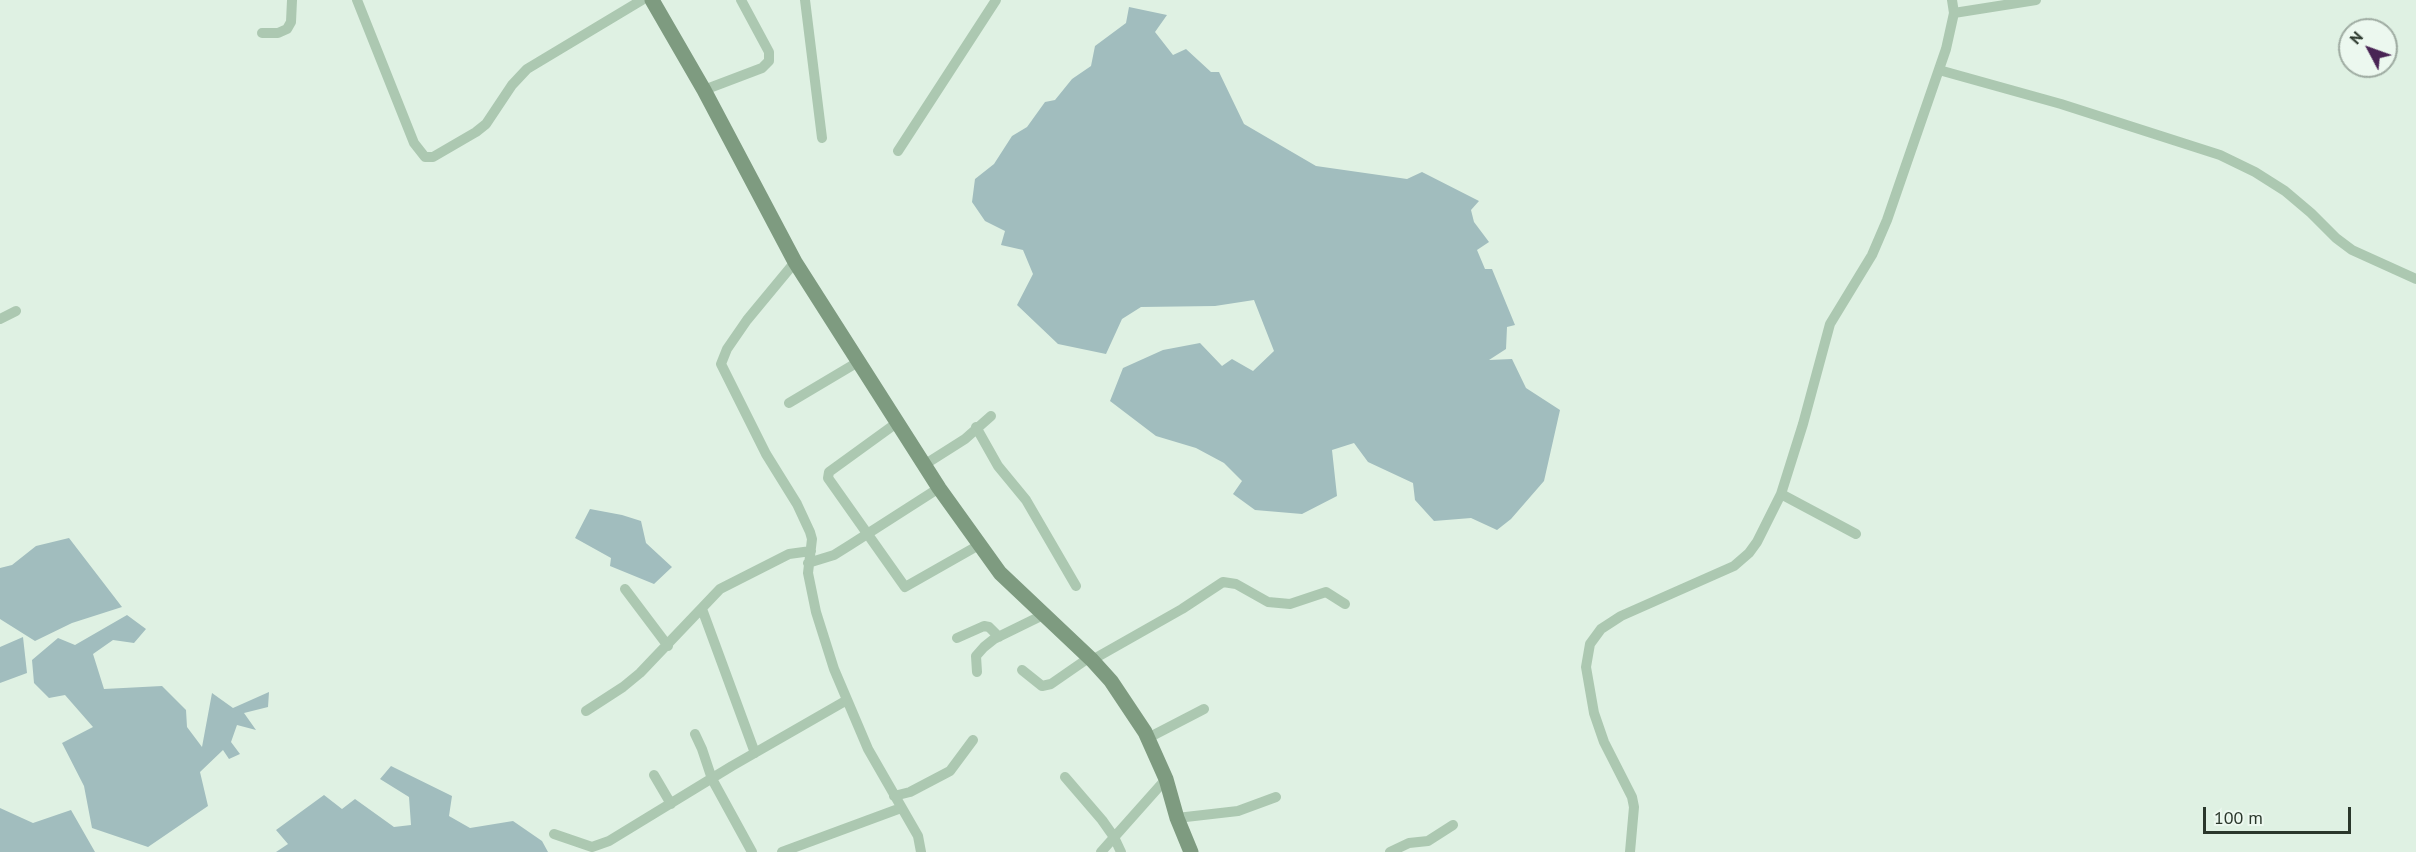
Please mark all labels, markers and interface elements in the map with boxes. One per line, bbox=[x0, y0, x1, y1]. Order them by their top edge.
north arrow bbox=[2338, 18, 2398, 78]
text: N bbox=[2345, 27, 2367, 48]
scale bar bbox=[2206, 795, 2354, 833]
text: 100 m bbox=[2214, 806, 2263, 829]

